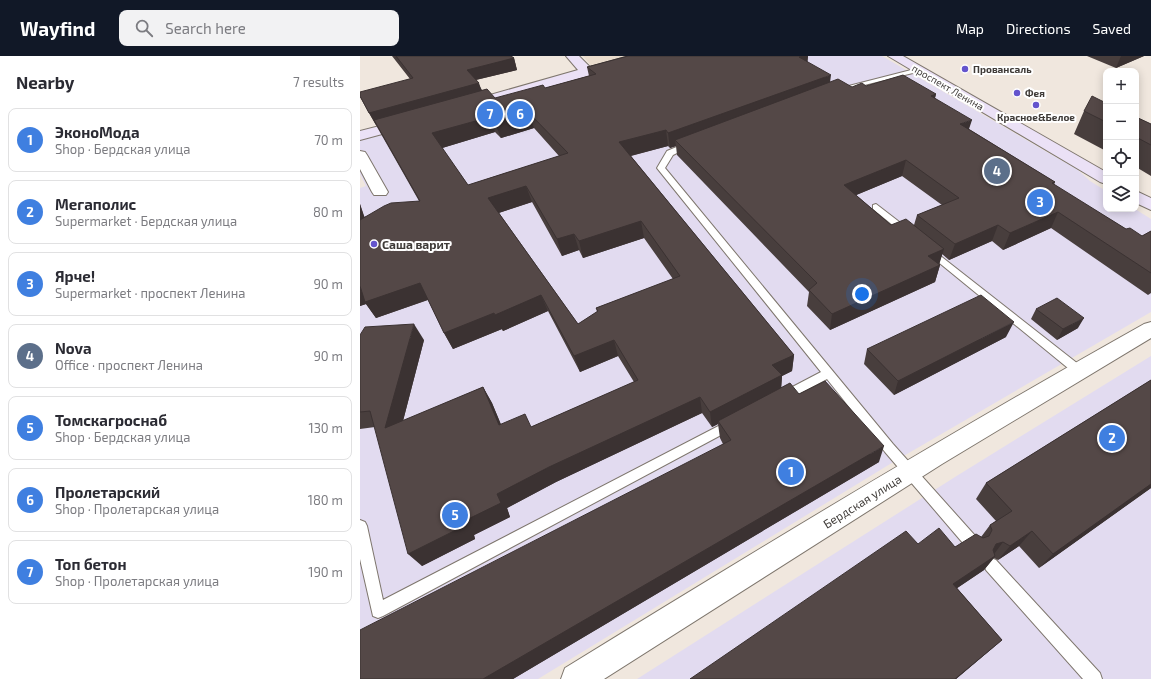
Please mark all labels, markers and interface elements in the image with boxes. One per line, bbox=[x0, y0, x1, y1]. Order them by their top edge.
search box bbox=[119, 10, 399, 46]
text: Wayfind bbox=[20, 17, 95, 40]
icon: search bbox=[133, 17, 155, 39]
text: Search here bbox=[165, 19, 246, 37]
text: Map bbox=[956, 20, 984, 37]
text: Directions bbox=[1006, 20, 1071, 37]
text: Saved bbox=[1093, 20, 1131, 37]
street label: проспект Ленина bbox=[910, 62, 986, 112]
place label: Провансаль bbox=[973, 63, 1032, 75]
marker: Провансаль bbox=[960, 64, 970, 74]
map controls bbox=[1103, 68, 1139, 212]
button: + bbox=[1103, 68, 1139, 104]
text: Nearby bbox=[16, 72, 74, 92]
text: 7 results bbox=[293, 74, 344, 90]
place label: Фея bbox=[1025, 87, 1045, 99]
marker: Фея bbox=[1012, 88, 1022, 98]
pin: 7 bbox=[477, 99, 503, 129]
pin: 6 bbox=[507, 99, 533, 129]
marker: Красное&Белое bbox=[1031, 100, 1041, 110]
button: − bbox=[1103, 104, 1139, 140]
place label: Красное&Белое bbox=[997, 111, 1075, 123]
text: ЭконоМода bbox=[55, 123, 140, 141]
text: 1 bbox=[27, 132, 33, 148]
text: 70 m bbox=[314, 132, 343, 148]
button: locate bbox=[1103, 140, 1139, 176]
text: Shop · Бердская улица bbox=[55, 141, 190, 157]
pin: 4 bbox=[984, 156, 1010, 186]
button: layers bbox=[1103, 176, 1139, 212]
pin: 3 bbox=[1027, 187, 1053, 217]
text: Мегаполис bbox=[55, 195, 136, 213]
text: 2 bbox=[26, 204, 34, 220]
text: 80 m bbox=[313, 204, 343, 220]
text: Supermarket · Бердская улица bbox=[55, 213, 237, 229]
place label: Саша варит bbox=[382, 237, 450, 251]
marker: Саша варит bbox=[369, 239, 379, 249]
text: Ярче! bbox=[55, 267, 95, 285]
text: 3 bbox=[26, 276, 34, 292]
text: 90 m bbox=[313, 276, 343, 292]
your location bbox=[852, 284, 872, 304]
text: Supermarket · проспект Ленина bbox=[55, 285, 245, 301]
text: Nova bbox=[55, 339, 91, 357]
text: 4 bbox=[26, 348, 34, 364]
text: 90 m bbox=[313, 348, 343, 364]
text: Office · проспект Ленина bbox=[55, 357, 203, 373]
text: Томскагроснаб bbox=[55, 411, 167, 429]
text: 5 bbox=[26, 420, 34, 436]
text: 130 m bbox=[308, 420, 343, 436]
pin: 2 bbox=[1099, 423, 1125, 453]
text: Shop · Бердская улица bbox=[55, 429, 190, 445]
pin: 1 bbox=[778, 457, 804, 487]
street label: Бердская улица bbox=[820, 471, 904, 531]
text: Пролетарский bbox=[55, 483, 160, 501]
text: 6 bbox=[26, 492, 34, 508]
text: 180 m bbox=[308, 492, 343, 508]
pin: 5 bbox=[442, 500, 468, 530]
text: Shop · Пролетарская улица bbox=[55, 501, 219, 517]
text: Топ бетон bbox=[55, 555, 126, 573]
text: 7 bbox=[27, 564, 33, 580]
text: 190 m bbox=[308, 564, 343, 580]
text: Shop · Пролетарская улица bbox=[55, 573, 219, 589]

